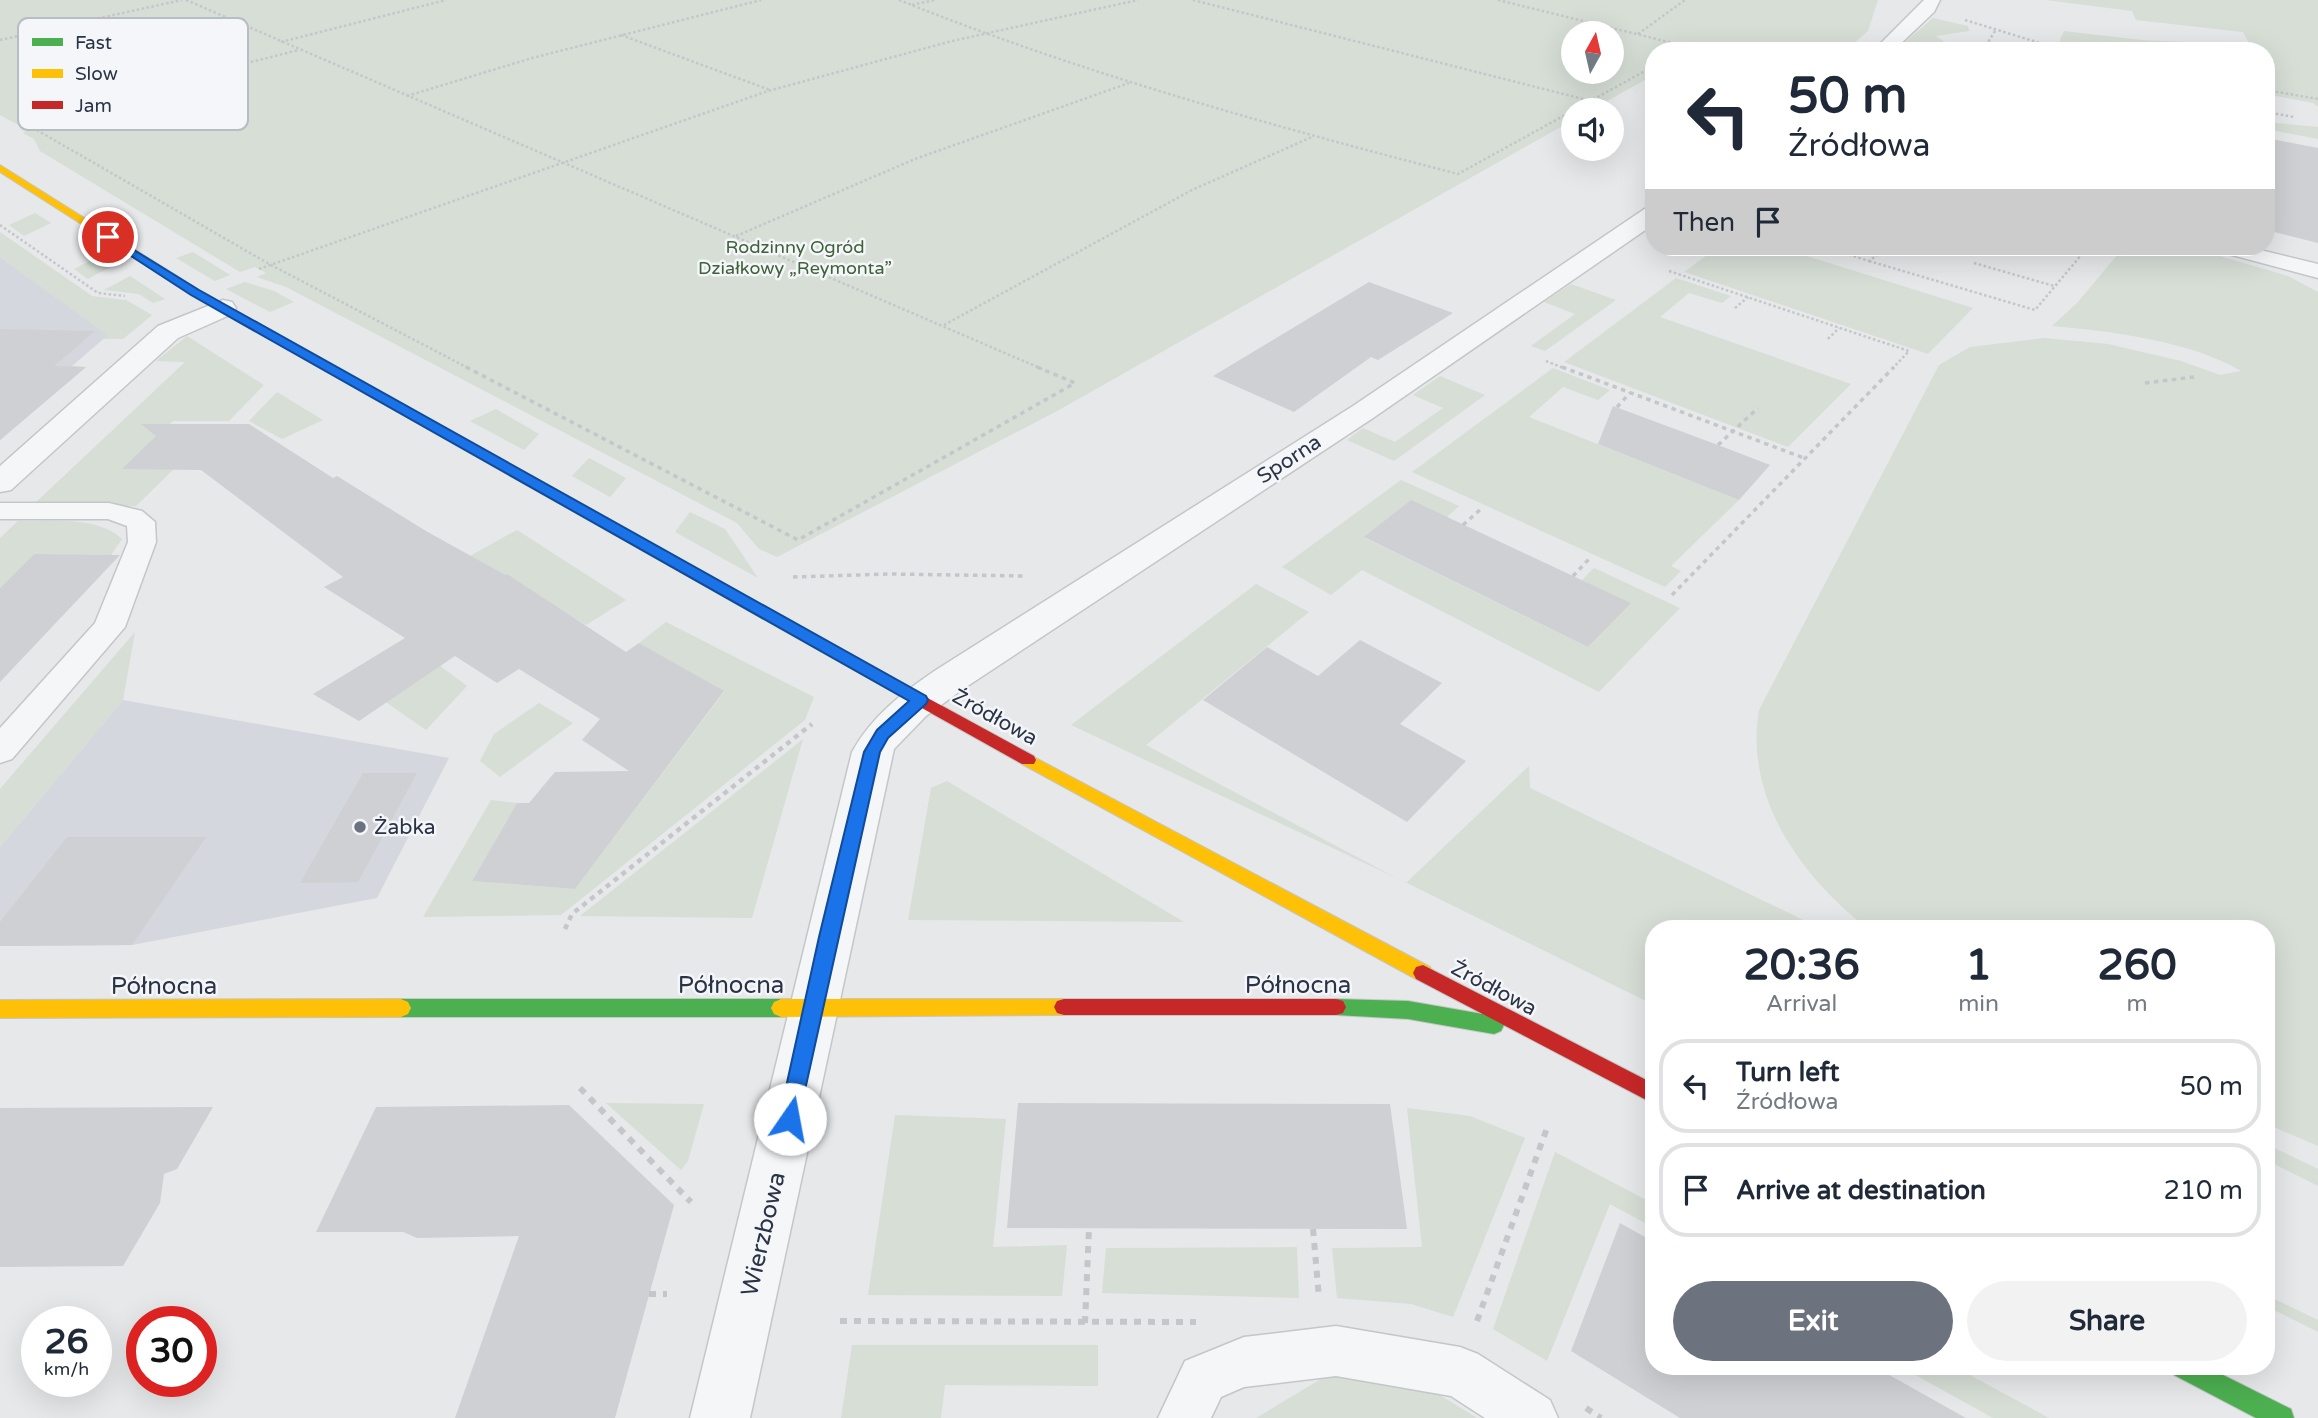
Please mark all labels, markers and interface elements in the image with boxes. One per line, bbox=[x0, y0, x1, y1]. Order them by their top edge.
legend bbox=[18, 18, 248, 130]
north arrow bbox=[1561, 21, 1624, 84]
map controls bbox=[1561, 21, 1624, 161]
text: Fast bbox=[75, 32, 112, 54]
text: Slow bbox=[75, 63, 118, 85]
text: 50 m bbox=[1788, 67, 1907, 126]
icon: left bbox=[1673, 70, 1764, 161]
text: Jam bbox=[75, 95, 112, 117]
button: sound bbox=[1561, 98, 1624, 161]
text: Źródłowa bbox=[1788, 127, 1931, 165]
icon: arrive bbox=[1749, 203, 1787, 241]
pin bbox=[78, 207, 138, 267]
text: Then bbox=[1673, 207, 1735, 238]
icon: arrive bbox=[89, 218, 127, 256]
park label: Rodzinny Ogród Działkowy „Reymonta” bbox=[698, 236, 892, 279]
street label: Sporna bbox=[1253, 429, 1326, 489]
street label: Źródłowa bbox=[948, 684, 1042, 751]
place label: Żabka bbox=[374, 815, 436, 840]
marker: Żabka bbox=[352, 819, 368, 835]
text: 20:36 bbox=[1743, 940, 1860, 991]
text: 1 bbox=[1965, 940, 1992, 991]
text: 260 bbox=[2097, 940, 2177, 991]
street label: Źródłowa bbox=[1447, 955, 1541, 1021]
street label: Północna bbox=[678, 971, 784, 1000]
street label: Północna bbox=[1245, 971, 1351, 1000]
street label: Północna bbox=[111, 972, 217, 1001]
text: Arrival bbox=[1766, 990, 1837, 1018]
text: min bbox=[1958, 990, 1999, 1018]
text: m bbox=[2126, 990, 2148, 1018]
text: Turn left bbox=[1736, 1057, 1839, 1088]
icon: left bbox=[1677, 1067, 1715, 1105]
text: 50 m bbox=[2180, 1071, 2243, 1102]
position arrow bbox=[753, 1082, 827, 1156]
text: Źródłowa bbox=[1736, 1088, 1838, 1116]
street label: Wierzbowa bbox=[735, 1169, 792, 1299]
icon: arrive bbox=[1677, 1171, 1715, 1209]
text: Arrive at destination bbox=[1736, 1175, 1986, 1206]
text: 210 m bbox=[2163, 1175, 2243, 1206]
button: Exit bbox=[1673, 1281, 1953, 1361]
button: Share bbox=[1967, 1281, 2247, 1361]
speed limit sign: 30 bbox=[126, 1306, 217, 1397]
text: 26 bbox=[45, 1321, 88, 1363]
text: km/h bbox=[44, 1358, 89, 1380]

